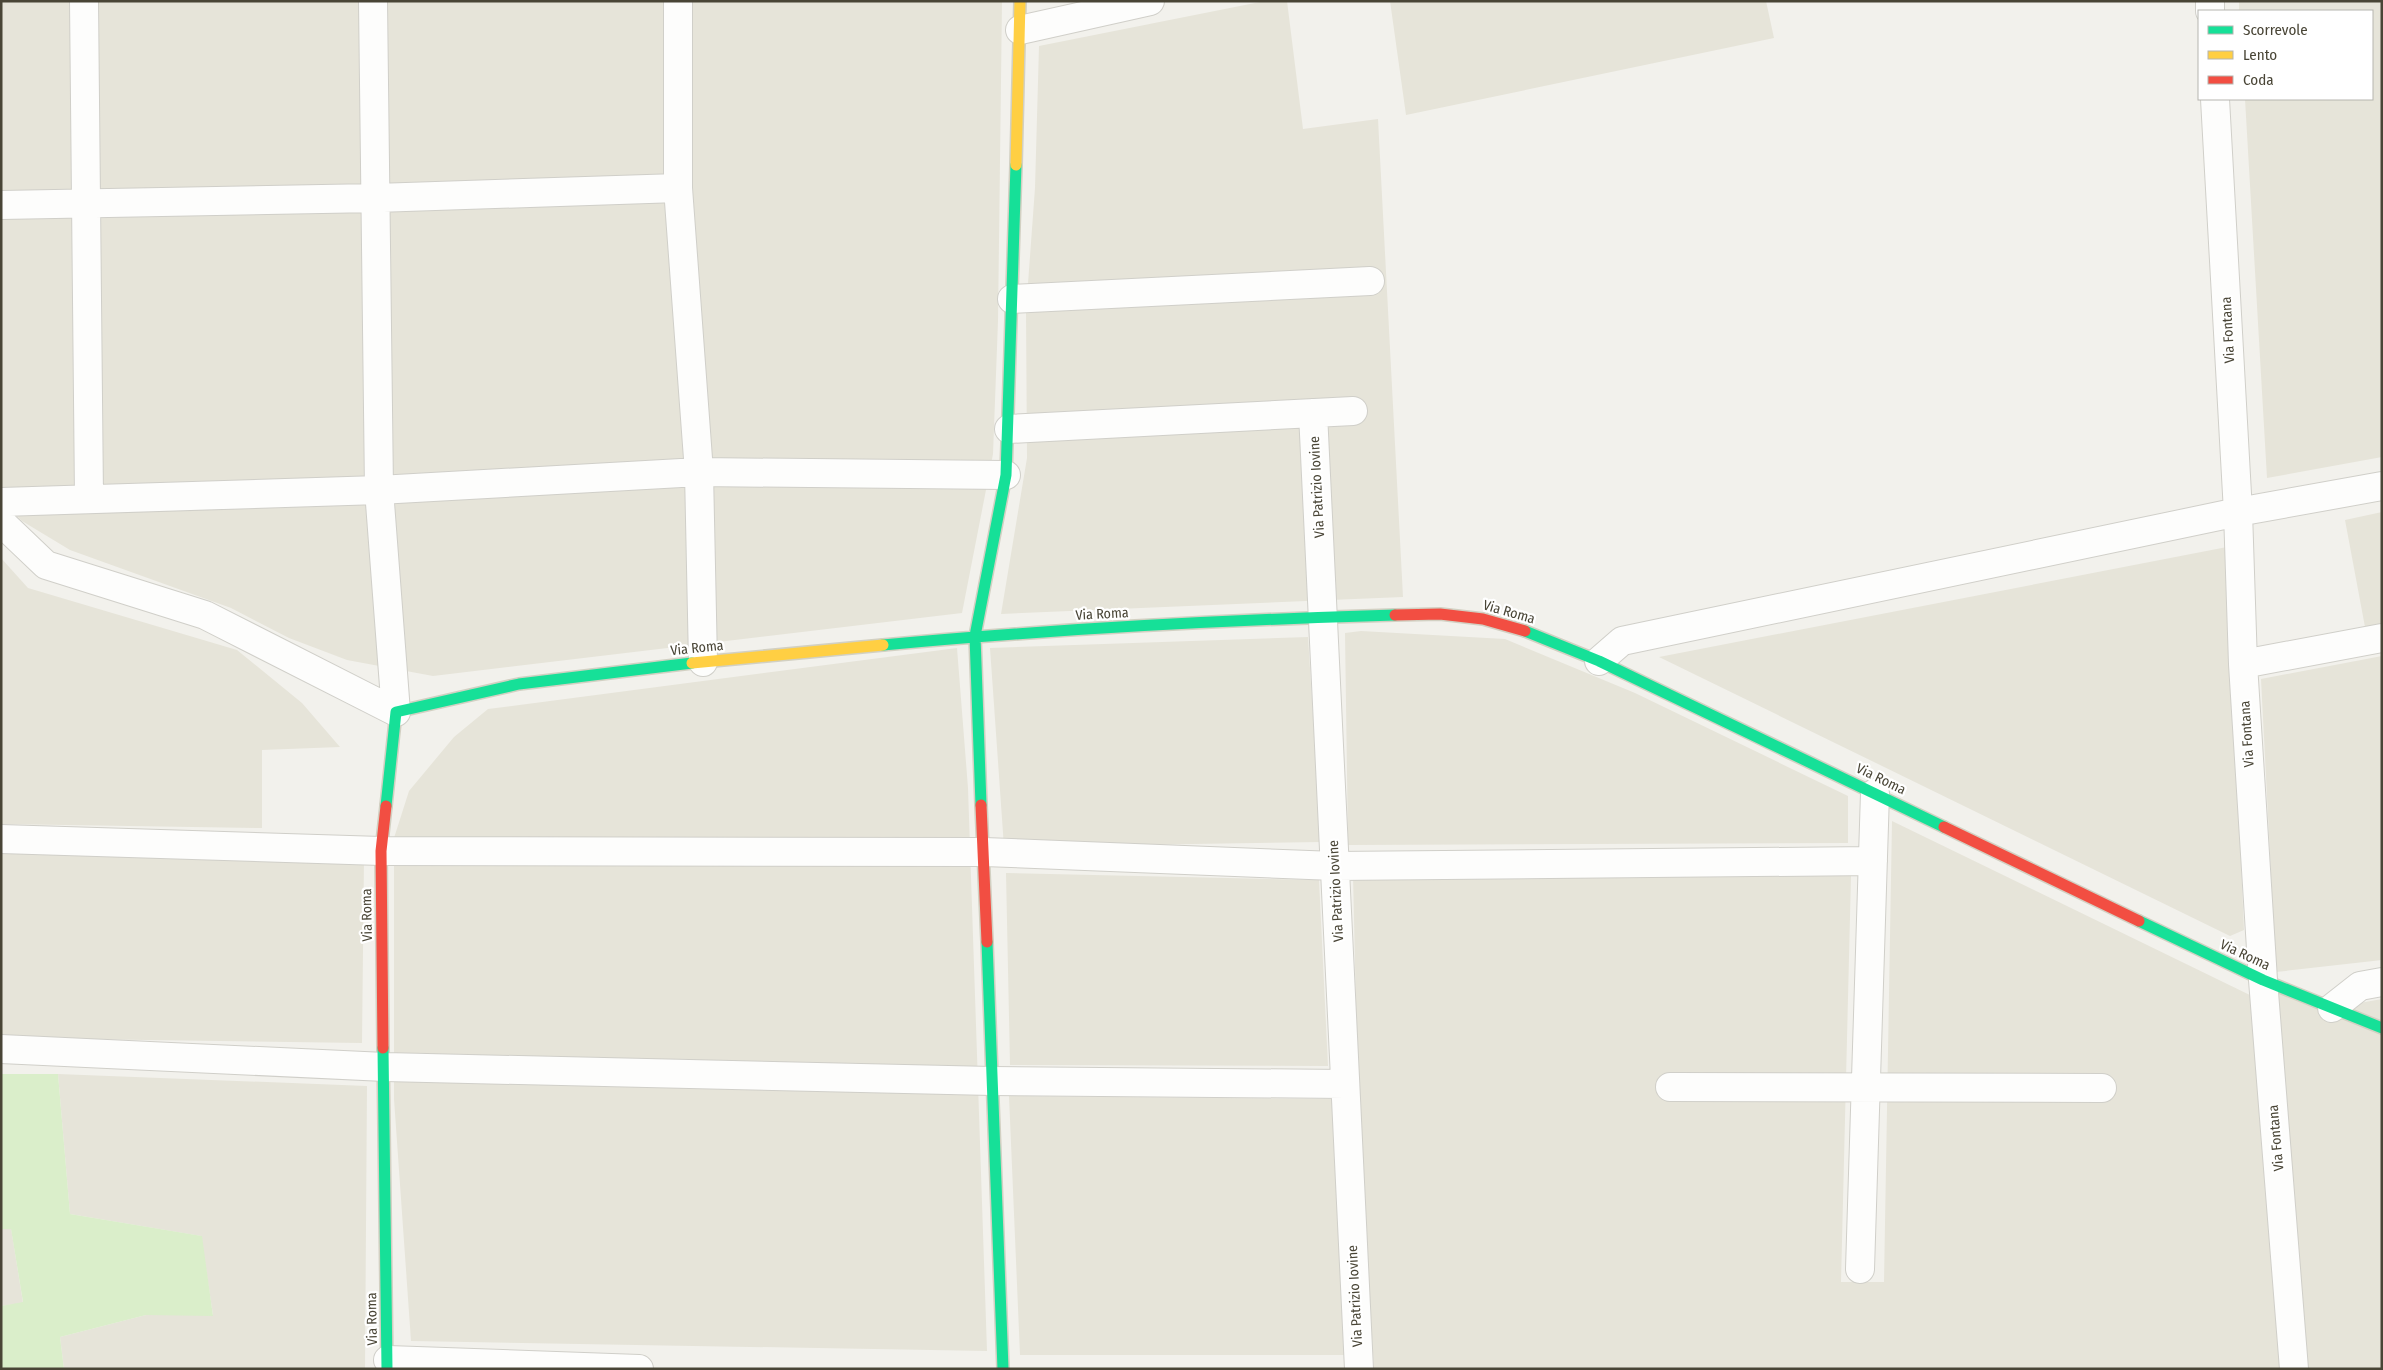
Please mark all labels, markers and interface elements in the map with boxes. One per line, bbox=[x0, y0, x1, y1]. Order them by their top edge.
legend bbox=[2198, 10, 2373, 100]
text: Scorrevole bbox=[2243, 21, 2308, 39]
text: Lento bbox=[2243, 46, 2277, 64]
text: Coda bbox=[2243, 71, 2274, 89]
street label: Via Fontana bbox=[2218, 296, 2238, 364]
street label: Via Patrizio Iovine bbox=[1306, 436, 1328, 538]
street label: Via Roma bbox=[1481, 596, 1537, 628]
street label: Via Roma bbox=[1075, 604, 1129, 624]
street label: Via Roma bbox=[670, 637, 724, 659]
street label: Via Fontana bbox=[2236, 700, 2258, 768]
street label: Via Roma bbox=[1853, 760, 1909, 798]
street label: Via Patrizio Iovine bbox=[1325, 840, 1347, 942]
street label: Via Roma bbox=[358, 888, 376, 942]
street label: Via Roma bbox=[2217, 936, 2273, 974]
street label: Via Fontana bbox=[2265, 1104, 2287, 1172]
street label: Via Patrizio Iovine bbox=[1344, 1245, 1366, 1347]
street label: Via Roma bbox=[363, 1292, 381, 1346]

